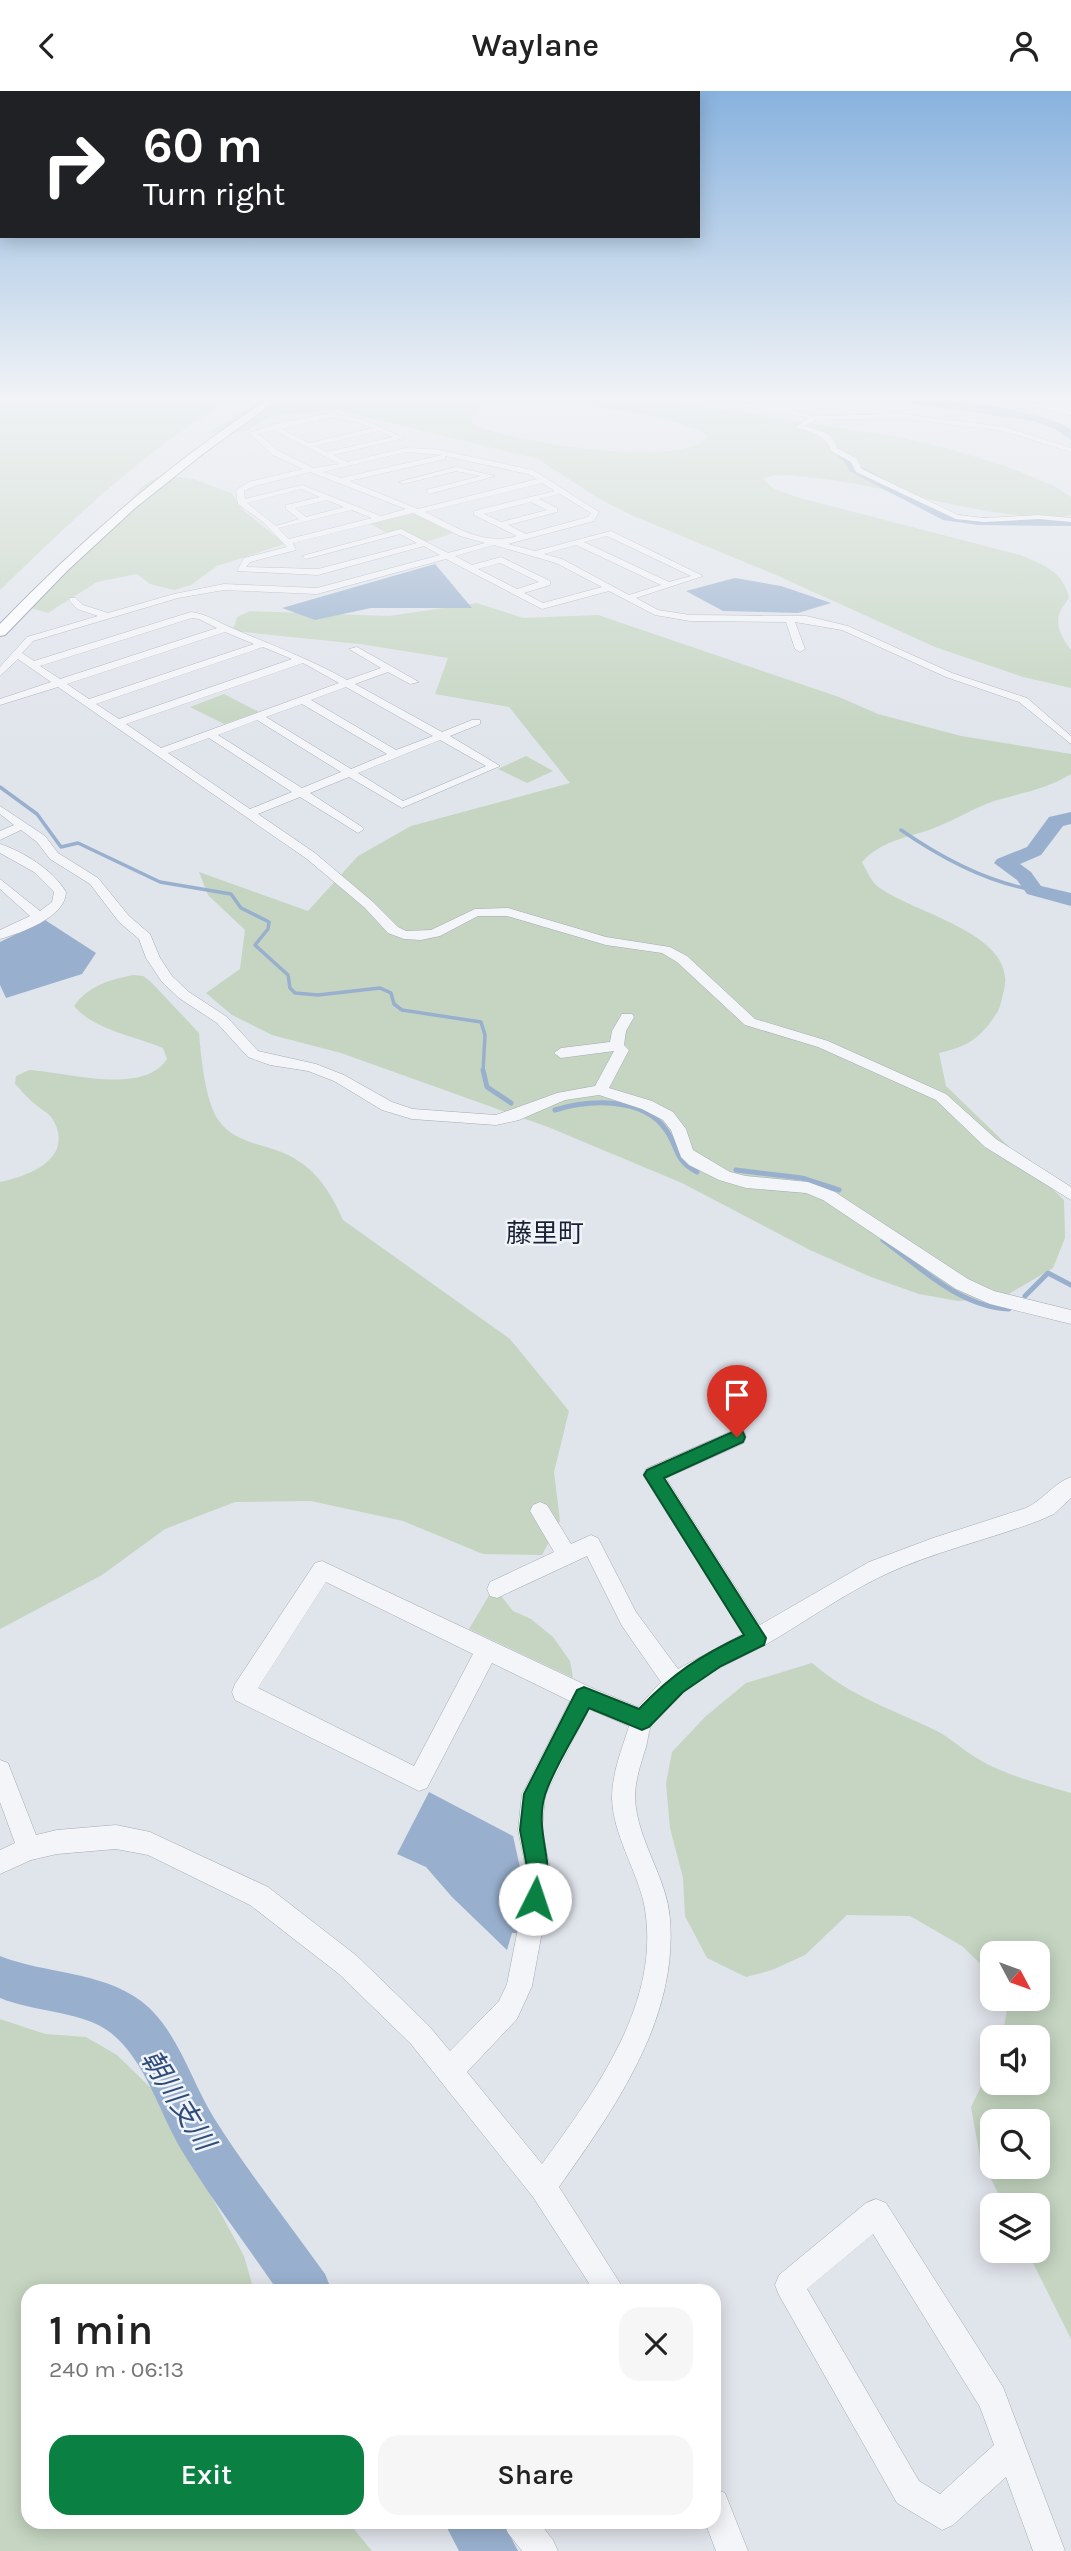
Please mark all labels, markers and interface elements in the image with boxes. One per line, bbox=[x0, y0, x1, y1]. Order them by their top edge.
icon: back bbox=[28, 27, 66, 65]
text: Waylane bbox=[472, 27, 599, 64]
icon: person bbox=[1005, 27, 1043, 65]
text: 60 m bbox=[143, 117, 263, 174]
icon: right bbox=[28, 119, 119, 210]
text: Turn right bbox=[143, 176, 285, 213]
district label: 藤里町 bbox=[506, 1218, 584, 1249]
pin bbox=[707, 1365, 767, 1437]
icon: arrive bbox=[718, 1376, 756, 1414]
position arrow bbox=[498, 1862, 572, 1936]
north arrow bbox=[980, 1941, 1050, 2011]
map controls bbox=[980, 1941, 1050, 2263]
button: sound bbox=[980, 2025, 1050, 2095]
water label: 朝川支川 bbox=[134, 2044, 223, 2159]
button: search bbox=[980, 2109, 1050, 2179]
button: layers bbox=[980, 2193, 1050, 2263]
text: 1 min bbox=[49, 2305, 153, 2355]
button: close bbox=[619, 2307, 693, 2381]
text: 240 m · 06:13 bbox=[49, 2356, 184, 2383]
button: Exit bbox=[49, 2435, 364, 2515]
button: Share bbox=[378, 2435, 693, 2515]

